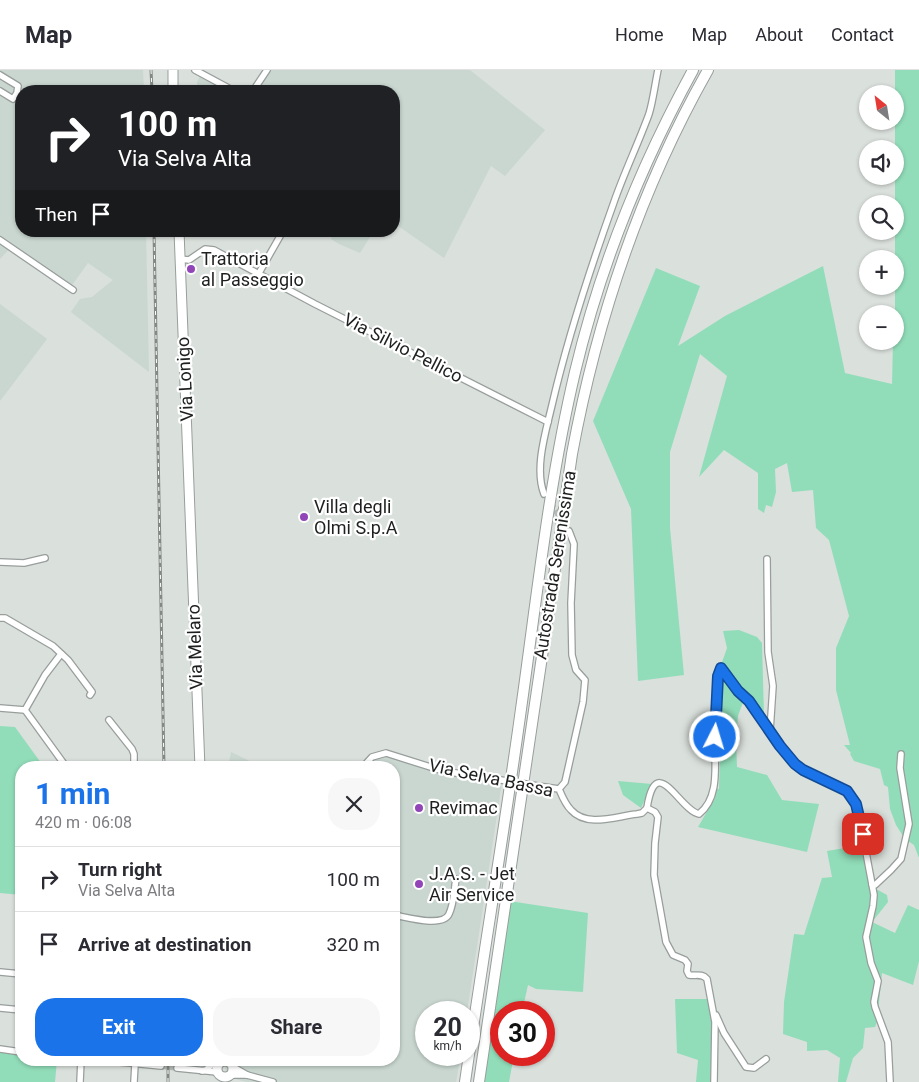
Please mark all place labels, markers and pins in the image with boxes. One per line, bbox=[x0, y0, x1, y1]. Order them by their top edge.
place label: Trattoria al Passeggio bbox=[201, 248, 304, 290]
marker: Trattoria al Passeggio bbox=[185, 263, 197, 275]
place label: Villa degli Olmi S.p.A bbox=[314, 496, 398, 538]
marker: Villa degli Olmi S.p.A bbox=[298, 511, 310, 523]
place label: Revimac bbox=[429, 797, 498, 818]
marker: Revimac bbox=[413, 802, 425, 814]
pin bbox=[842, 813, 884, 855]
place label: J.A.S. - Jet Air Service bbox=[429, 863, 515, 905]
marker: J.A.S. - Jet Air Service bbox=[413, 878, 425, 890]

